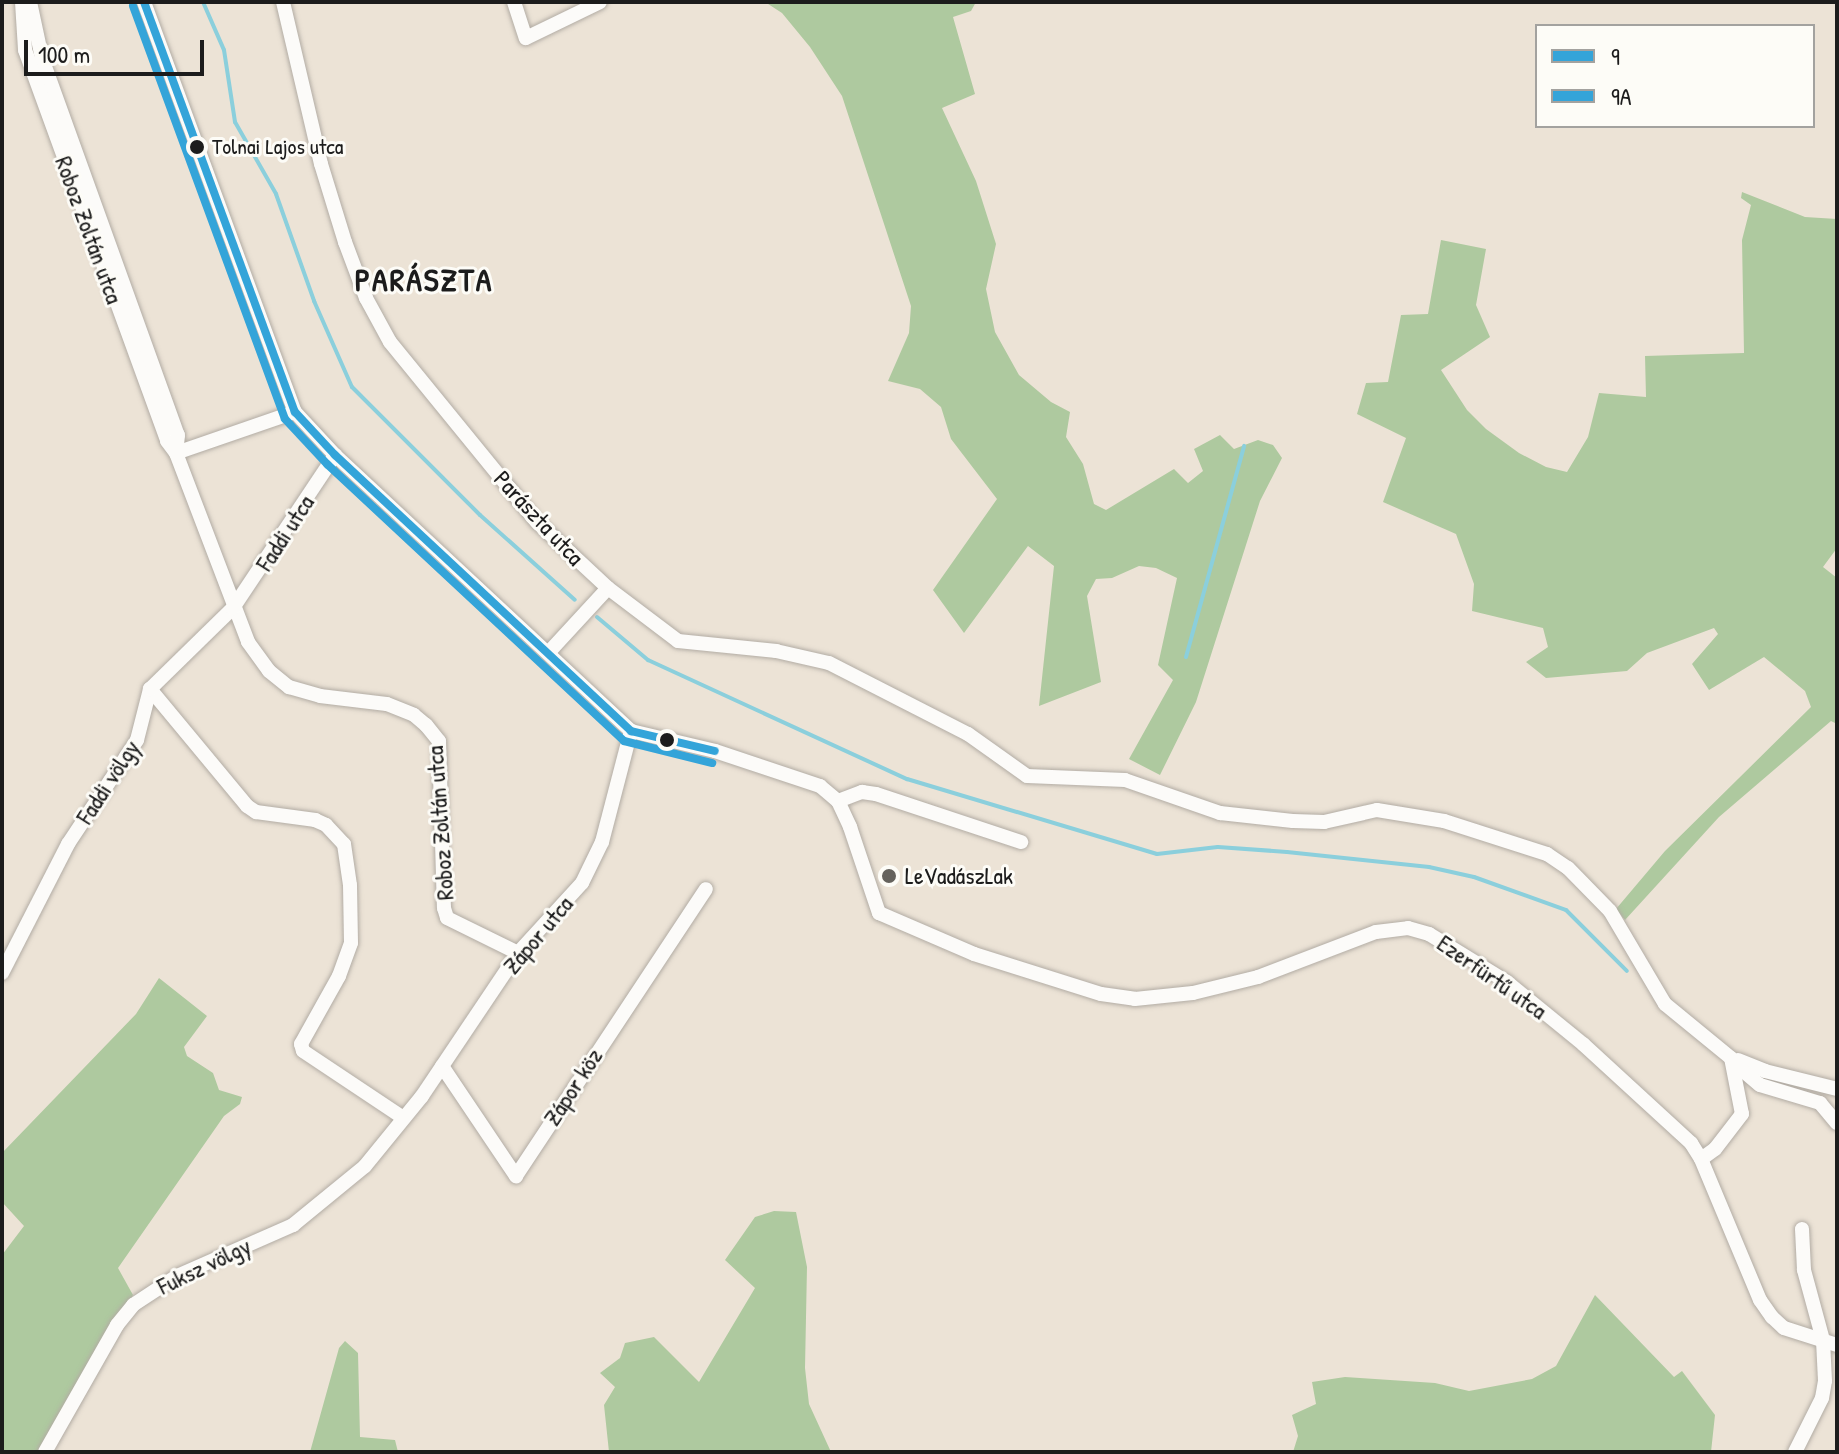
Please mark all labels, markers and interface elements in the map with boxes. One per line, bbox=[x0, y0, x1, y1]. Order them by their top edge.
scale bar bbox=[28, 24, 208, 74]
legend bbox=[1535, 24, 1815, 128]
text: 100 m bbox=[38, 38, 90, 70]
text: 9 bbox=[1611, 40, 1620, 72]
text: 9A bbox=[1611, 80, 1632, 112]
place label: Tolnai Lajos utca bbox=[212, 134, 343, 160]
marker: Tolnai Lajos utca bbox=[189, 139, 205, 155]
street label: Roboz Zoltán utca bbox=[49, 152, 129, 308]
district label: PARÁSZTA bbox=[355, 261, 493, 299]
street label: Parászta utca bbox=[488, 465, 590, 571]
street label: Faddi utca bbox=[250, 490, 320, 576]
unlabelled marker bbox=[659, 732, 675, 748]
street label: Faddi völgy bbox=[70, 735, 146, 829]
street label: Roboz Zoltán utca bbox=[420, 745, 460, 901]
place label: LeVadászLak bbox=[905, 862, 1013, 890]
marker: LeVadászLak bbox=[880, 867, 898, 885]
street label: Zápor utca bbox=[497, 890, 579, 980]
street label: Ezerfürtű utca bbox=[1432, 929, 1552, 1025]
street label: Zápor köz bbox=[537, 1043, 609, 1131]
street label: Fuksz völgy bbox=[153, 1231, 255, 1301]

